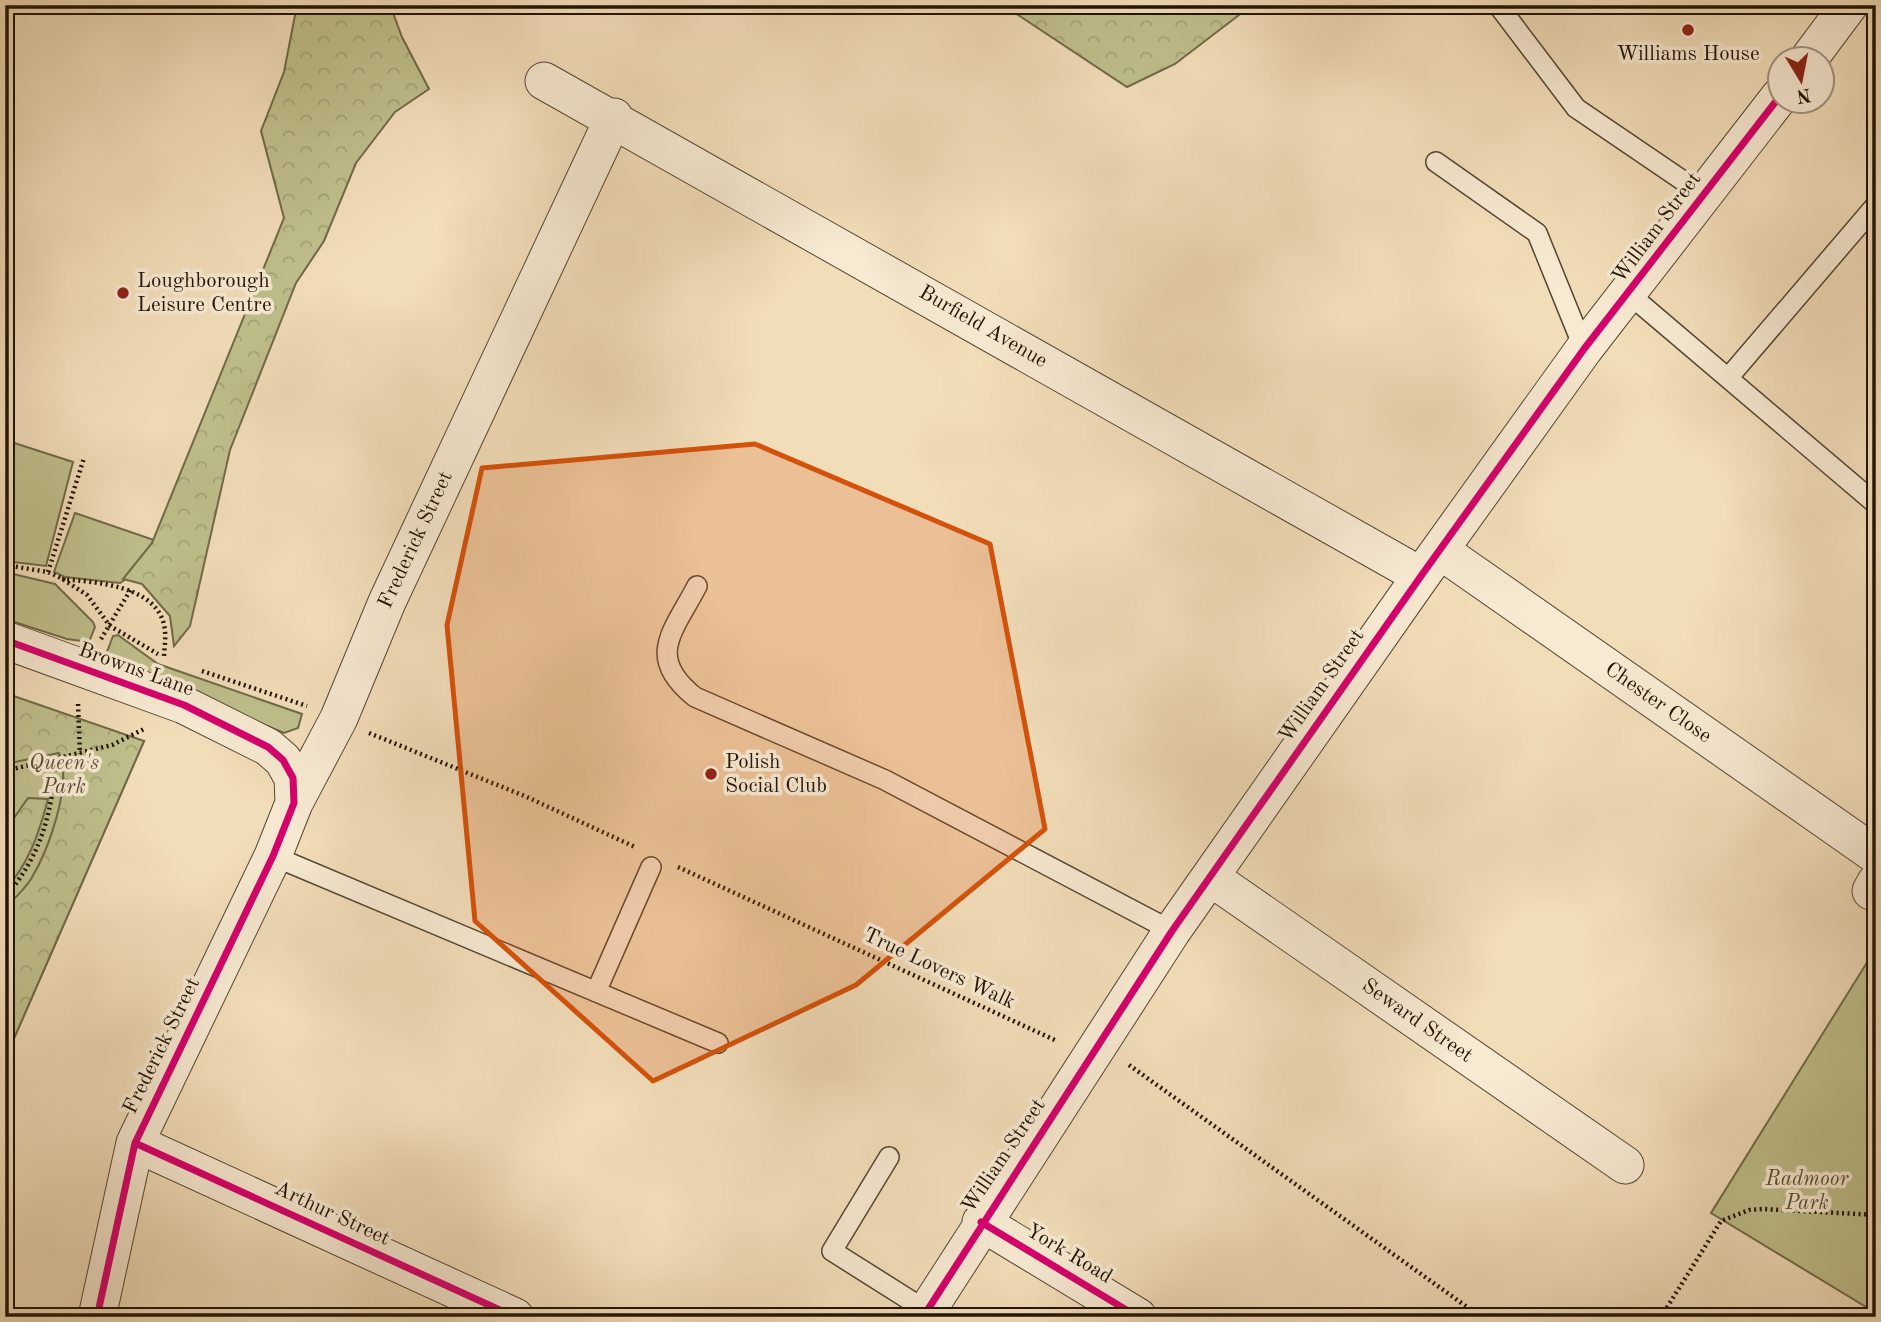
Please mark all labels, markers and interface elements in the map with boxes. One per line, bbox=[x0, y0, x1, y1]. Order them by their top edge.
marker: Williams House bbox=[1680, 22, 1696, 38]
place label: Williams House bbox=[1616, 44, 1760, 65]
north arrow bbox=[1766, 46, 1836, 116]
text: N bbox=[1794, 84, 1812, 105]
street label: William Street bbox=[1609, 169, 1705, 287]
place label: Loughborough Leisure Centre bbox=[137, 271, 272, 316]
street label: Burfield Avenue bbox=[915, 282, 1051, 372]
marker: Loughborough Leisure Centre bbox=[115, 285, 131, 301]
street label: Frederick Street bbox=[375, 468, 457, 612]
street label: William Street bbox=[1275, 626, 1369, 746]
street label: Browns Lane bbox=[75, 639, 197, 701]
street label: Chester Close bbox=[1601, 659, 1715, 747]
place label: Polish Social Club bbox=[725, 752, 827, 797]
park label: Queen's Park bbox=[29, 753, 99, 798]
marker: Polish Social Club bbox=[703, 766, 719, 782]
street label: True Lovers Walk bbox=[860, 925, 1018, 1013]
street label: Frederick Street bbox=[120, 974, 204, 1118]
street label: Seward Street bbox=[1358, 975, 1476, 1067]
street label: William Street bbox=[958, 1095, 1050, 1217]
park label: Radmoor Park bbox=[1765, 1169, 1849, 1214]
street label: Arthur Street bbox=[271, 1178, 393, 1250]
street label: York Road bbox=[1022, 1220, 1116, 1288]

